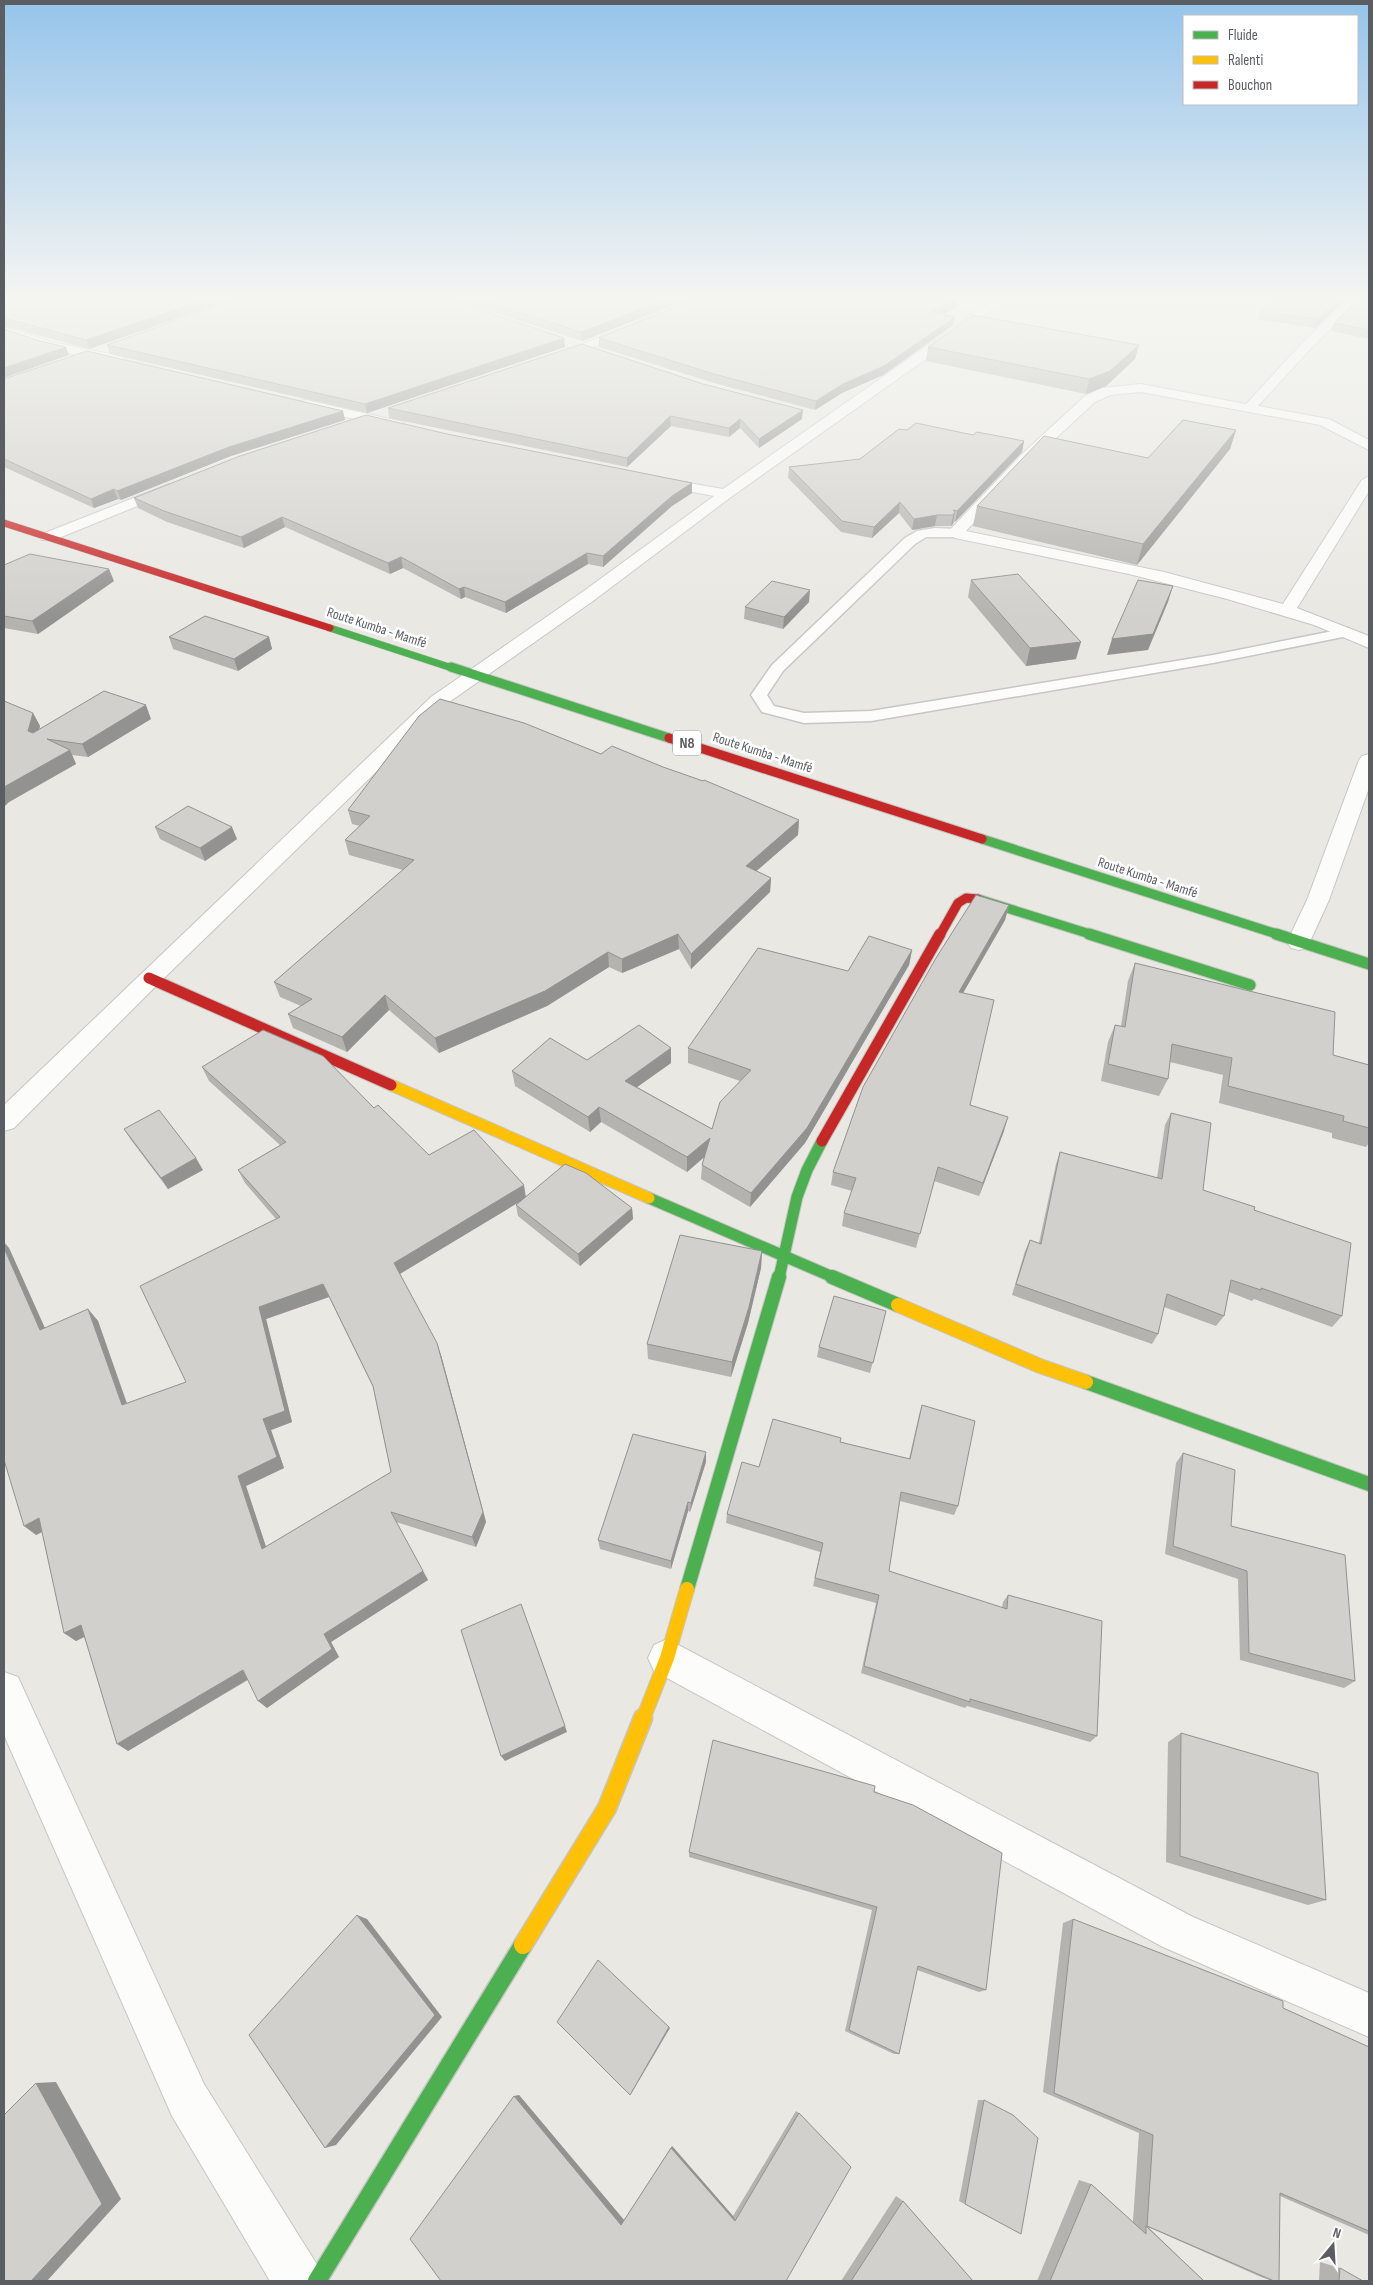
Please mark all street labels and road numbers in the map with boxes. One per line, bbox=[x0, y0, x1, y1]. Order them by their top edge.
street label: Route Kumba - Mamfé bbox=[325, 603, 429, 652]
street label: Route Kumba - Mamfé bbox=[711, 728, 815, 777]
road number: N8 bbox=[673, 730, 701, 756]
street label: Route Kumba - Mamfé bbox=[1096, 853, 1200, 902]

